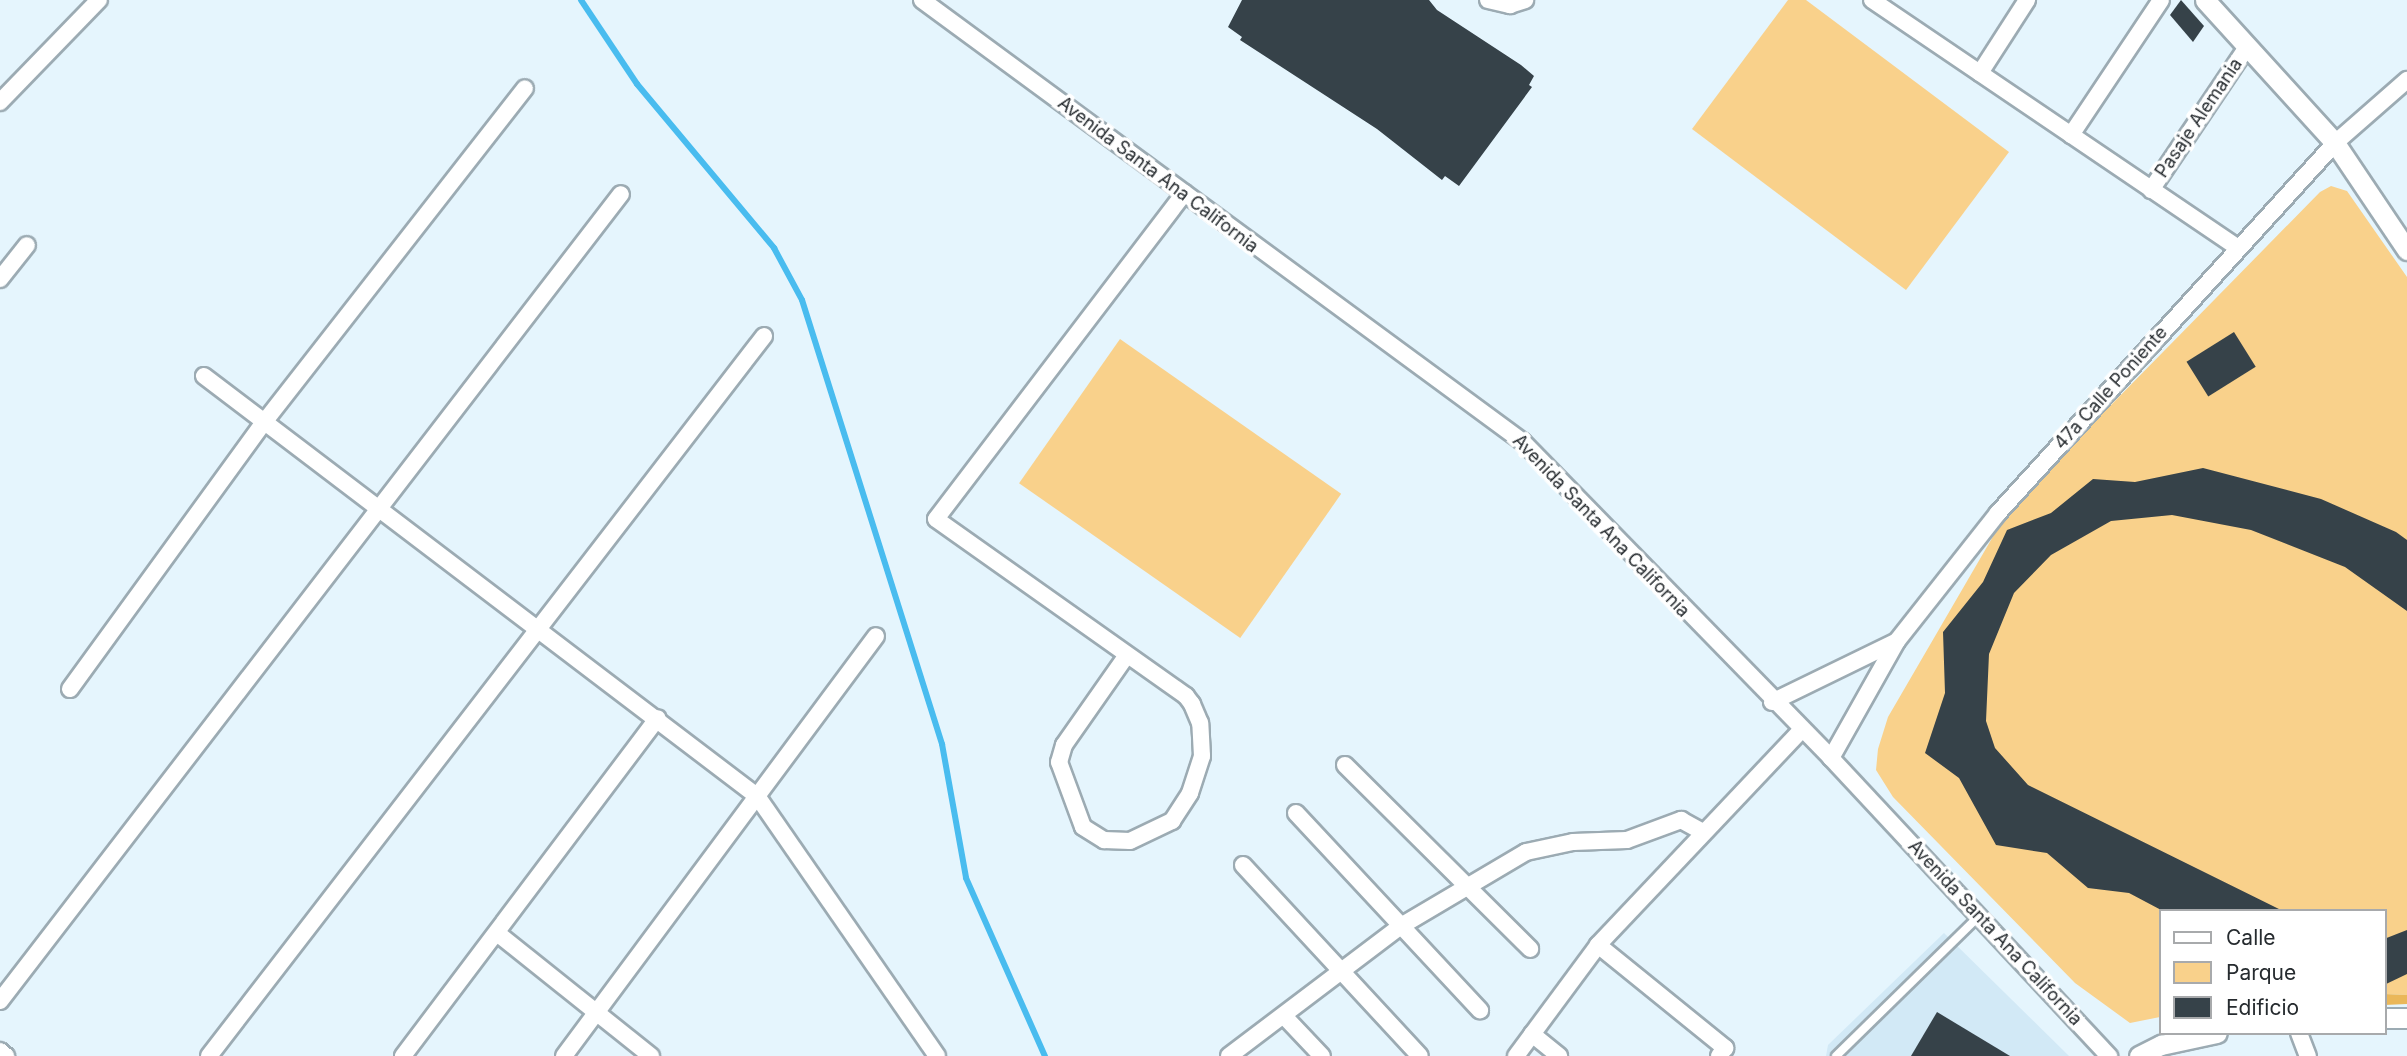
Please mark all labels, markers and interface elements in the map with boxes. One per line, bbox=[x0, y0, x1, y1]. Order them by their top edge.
street label: Pasaje Alemania bbox=[2151, 54, 2247, 182]
street label: Avenida Santa Ana California bbox=[1054, 93, 1262, 257]
street label: 47a Calle Poniente bbox=[2050, 322, 2172, 454]
street label: Avenida Santa Ana California bbox=[1508, 430, 1694, 622]
street label: Avenida Santa Ana California bbox=[1903, 836, 2087, 1030]
legend bbox=[2158, 909, 2386, 1035]
text: Calle bbox=[2226, 925, 2276, 950]
text: Parque bbox=[2226, 960, 2296, 985]
text: Edificio bbox=[2226, 995, 2299, 1020]

